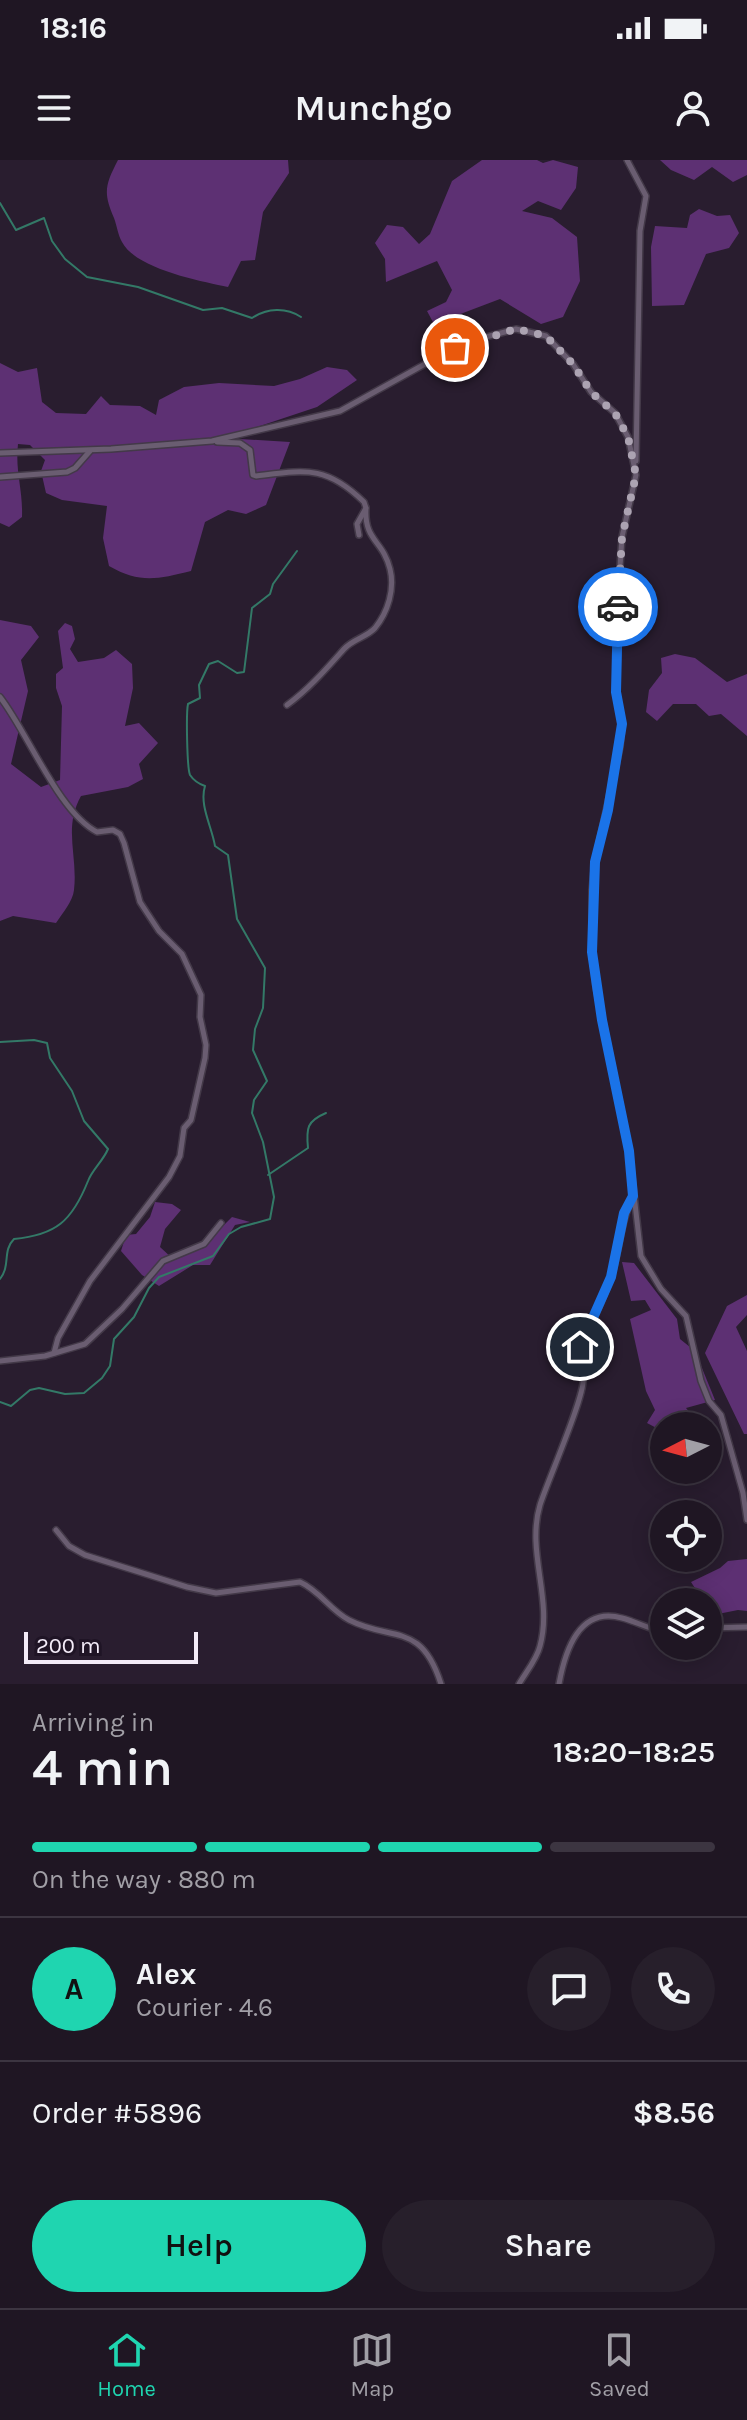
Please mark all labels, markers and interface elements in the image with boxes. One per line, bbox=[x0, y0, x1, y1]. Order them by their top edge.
text: 18:16 bbox=[40, 10, 107, 46]
icon: menu bbox=[32, 86, 76, 130]
icon: person bbox=[671, 86, 715, 130]
text: Munchgo bbox=[295, 87, 452, 129]
pin bbox=[421, 314, 489, 382]
icon: bag bbox=[433, 326, 477, 370]
courier bbox=[578, 567, 658, 647]
icon: car bbox=[596, 585, 640, 629]
pin bbox=[546, 1313, 614, 1381]
icon: home bbox=[558, 1325, 602, 1369]
north arrow bbox=[650, 1412, 722, 1484]
map controls bbox=[650, 1412, 722, 1660]
button: locate bbox=[650, 1500, 722, 1572]
button: layers bbox=[650, 1588, 722, 1660]
scale bar bbox=[24, 1628, 198, 1664]
text: 200 m bbox=[36, 1633, 101, 1659]
text: Arriving in bbox=[32, 1707, 154, 1738]
text: 18:20–18:25 bbox=[553, 1734, 715, 1770]
text: 4 min bbox=[32, 1737, 173, 1798]
text: On the way · 880 m bbox=[32, 1864, 256, 1895]
button: chat bbox=[527, 1947, 611, 2031]
button: phone bbox=[631, 1947, 715, 2031]
text: Alex bbox=[136, 1956, 196, 1992]
text: A bbox=[65, 1971, 83, 2007]
text: Courier · 4.6 bbox=[136, 1992, 273, 2023]
text: Order #5896 bbox=[32, 2095, 202, 2131]
text: $8.56 bbox=[633, 2095, 715, 2131]
button: Help bbox=[32, 2200, 366, 2292]
button: Share bbox=[382, 2200, 715, 2292]
tab: Home bbox=[97, 2328, 156, 2402]
tab: Map bbox=[350, 2328, 394, 2402]
tab: Saved bbox=[589, 2328, 650, 2402]

